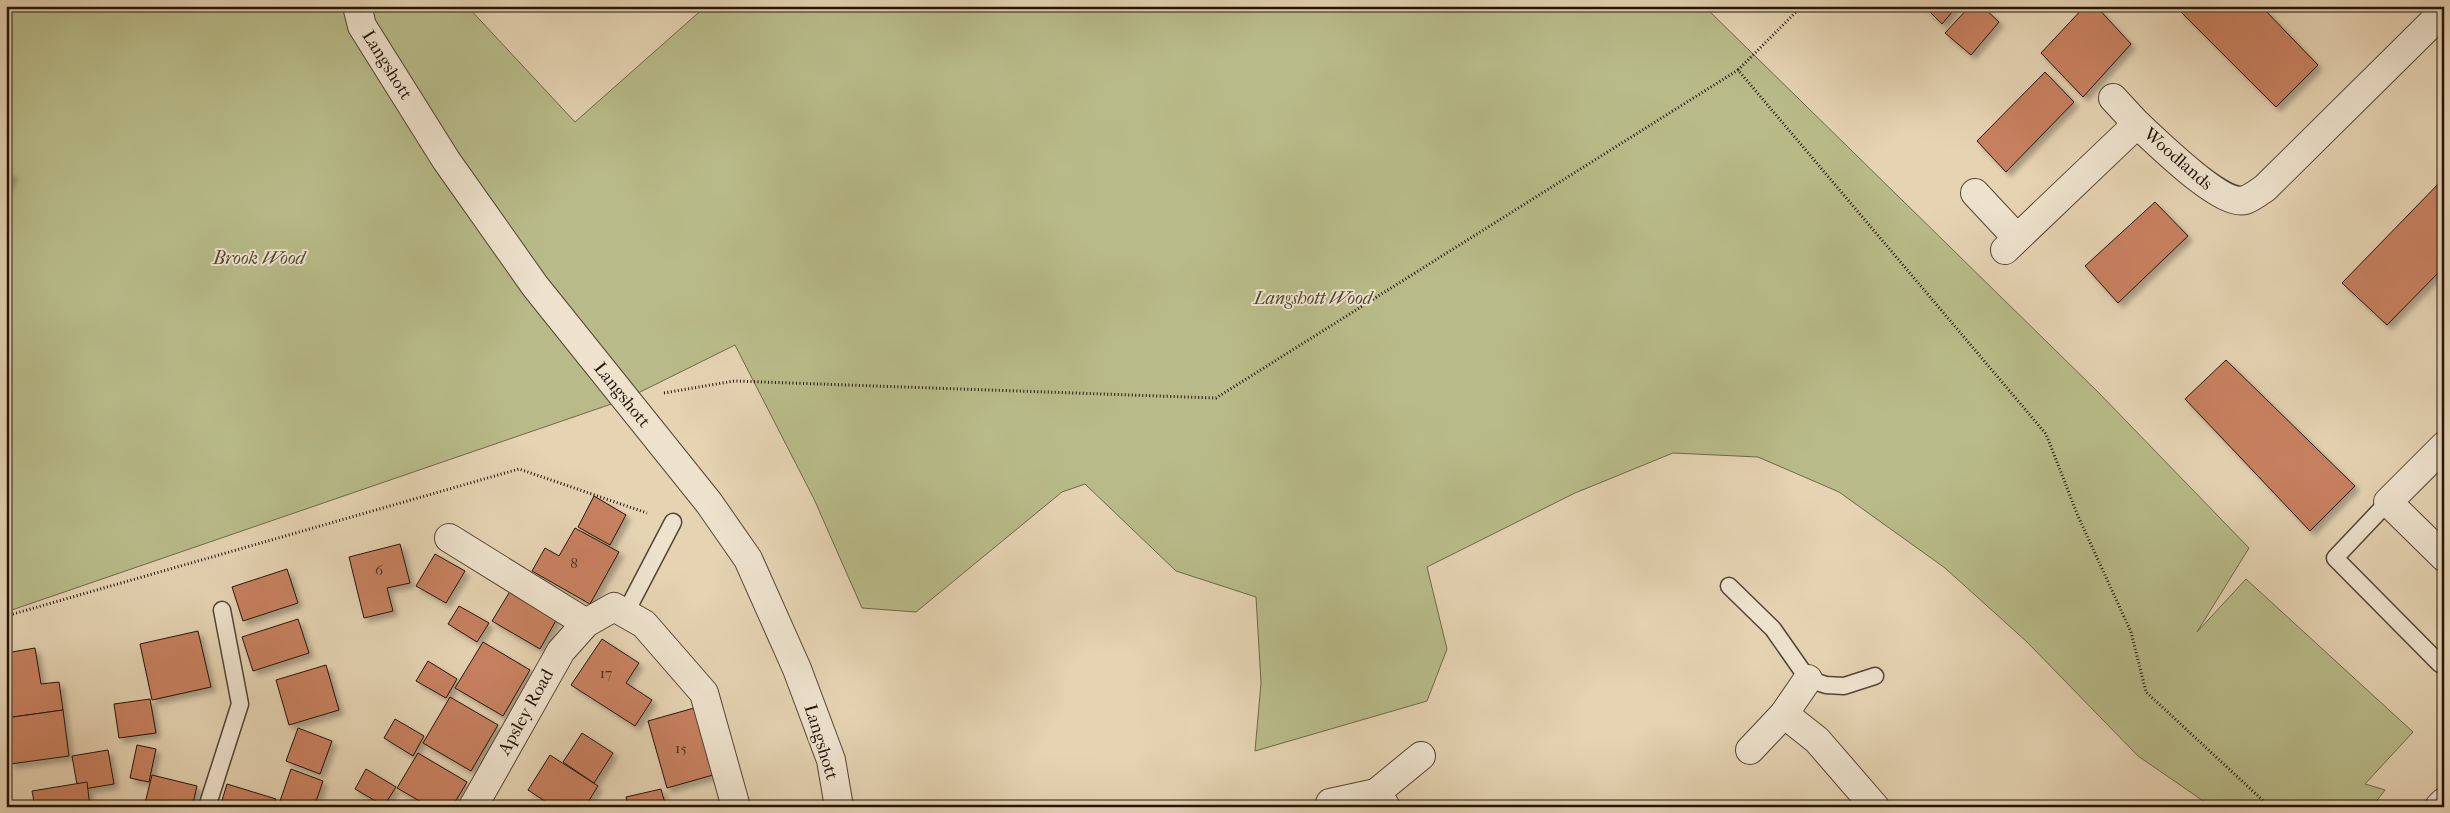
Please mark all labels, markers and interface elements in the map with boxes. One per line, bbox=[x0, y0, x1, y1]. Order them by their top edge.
street label: Langshott bbox=[357, 26, 417, 104]
street label: Woodlands bbox=[2138, 123, 2217, 195]
park label: Brook Wood bbox=[212, 248, 308, 269]
park label: Langshott Wood bbox=[1252, 288, 1375, 309]
street label: Langshott bbox=[589, 358, 655, 432]
house number: 8 bbox=[570, 554, 578, 572]
house number: 6 bbox=[375, 561, 384, 579]
house number: 17 bbox=[600, 664, 612, 682]
street label: Apsley Road bbox=[493, 665, 558, 760]
street label: Langshott bbox=[800, 702, 843, 783]
house number: 15 bbox=[675, 739, 687, 757]

